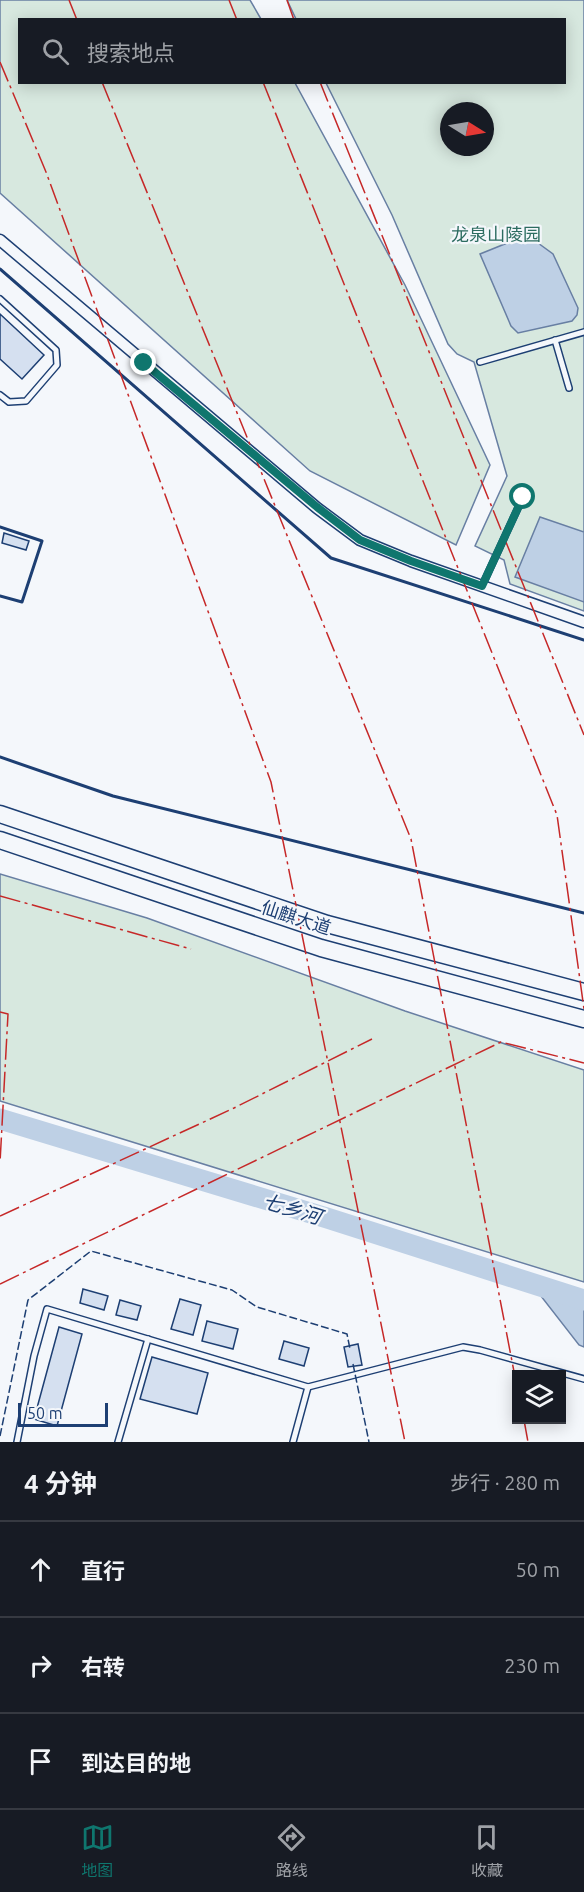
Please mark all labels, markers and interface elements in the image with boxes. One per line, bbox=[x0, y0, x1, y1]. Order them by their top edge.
search box bbox=[18, 18, 566, 84]
icon: search bbox=[39, 35, 72, 68]
text: 搜索地点 bbox=[87, 40, 175, 65]
north arrow bbox=[440, 102, 494, 156]
park label: 龙泉山陵园 bbox=[451, 224, 541, 244]
route end bbox=[130, 349, 156, 375]
route start bbox=[509, 483, 535, 509]
street label: 仙麒大道 bbox=[259, 896, 334, 938]
water label: 七乡河 bbox=[260, 1189, 328, 1229]
map controls bbox=[512, 1370, 566, 1424]
button: layers bbox=[512, 1370, 566, 1424]
scale bar bbox=[18, 1400, 108, 1428]
text: 50 m bbox=[27, 1404, 63, 1422]
text: 4 分钟 bbox=[24, 1469, 97, 1498]
text: 步行 · 280 m bbox=[450, 1471, 560, 1494]
icon: ahead bbox=[24, 1553, 57, 1586]
text: 直行 bbox=[81, 1558, 125, 1583]
text: 50 m bbox=[516, 1558, 560, 1581]
icon: right bbox=[24, 1649, 57, 1682]
text: 右转 bbox=[81, 1654, 125, 1679]
text: 230 m bbox=[504, 1654, 560, 1677]
icon: arrive bbox=[24, 1745, 57, 1778]
text: 到达目的地 bbox=[81, 1750, 191, 1775]
tab: 地图 bbox=[81, 1821, 114, 1881]
tab: 路线 bbox=[275, 1821, 308, 1881]
tab: 收藏 bbox=[470, 1821, 503, 1881]

